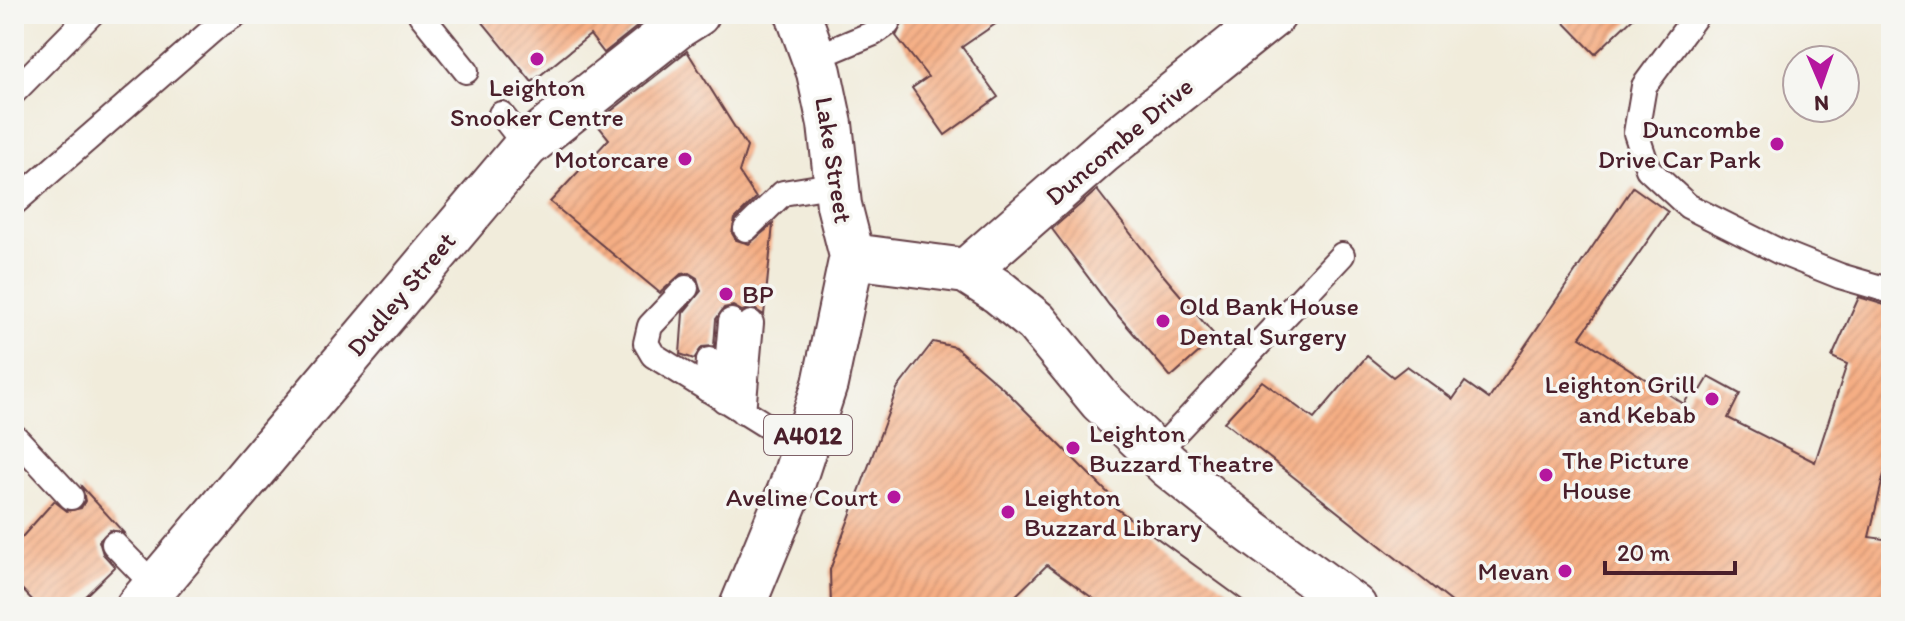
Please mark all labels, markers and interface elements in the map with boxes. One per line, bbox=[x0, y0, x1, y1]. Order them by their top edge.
north arrow bbox=[1781, 44, 1861, 124]
marker: Leighton Snooker Centre bbox=[528, 50, 546, 68]
street label: Duncombe Drive bbox=[1039, 70, 1199, 212]
place label: Leighton Snooker Centre bbox=[450, 71, 624, 133]
text: N bbox=[1814, 90, 1830, 117]
street label: Lake Street bbox=[808, 94, 860, 226]
place label: Duncombe Drive Car Park bbox=[1598, 113, 1761, 175]
marker: Duncombe Drive Car Park bbox=[1768, 135, 1786, 153]
place label: Motorcare bbox=[554, 143, 669, 175]
marker: Motorcare bbox=[676, 150, 694, 168]
street label: Dudley Street bbox=[340, 225, 462, 363]
place label: BP bbox=[742, 278, 774, 310]
marker: BP bbox=[717, 285, 735, 303]
place label: Old Bank House Dental Surgery bbox=[1179, 290, 1359, 352]
marker: Old Bank House Dental Surgery bbox=[1154, 312, 1172, 330]
place label: Leighton Grill and Kebab bbox=[1545, 368, 1696, 430]
marker: Leighton Grill and Kebab bbox=[1703, 390, 1721, 408]
road number: A4012 bbox=[764, 415, 852, 455]
place label: Leighton Buzzard Theatre bbox=[1089, 417, 1274, 479]
marker: Leighton Buzzard Theatre bbox=[1064, 439, 1082, 457]
place label: The Picture House bbox=[1562, 444, 1689, 506]
marker: The Picture House bbox=[1537, 466, 1555, 484]
place label: Aveline Court bbox=[726, 481, 878, 513]
place label: Leighton Buzzard Library bbox=[1024, 481, 1202, 543]
marker: Aveline Court bbox=[885, 488, 903, 506]
marker: Leighton Buzzard Library bbox=[999, 503, 1017, 521]
scale bar bbox=[1605, 525, 1735, 575]
text: 20 m bbox=[1617, 538, 1670, 567]
place label: Mevan bbox=[1477, 555, 1549, 587]
marker: Mevan bbox=[1556, 562, 1574, 580]

